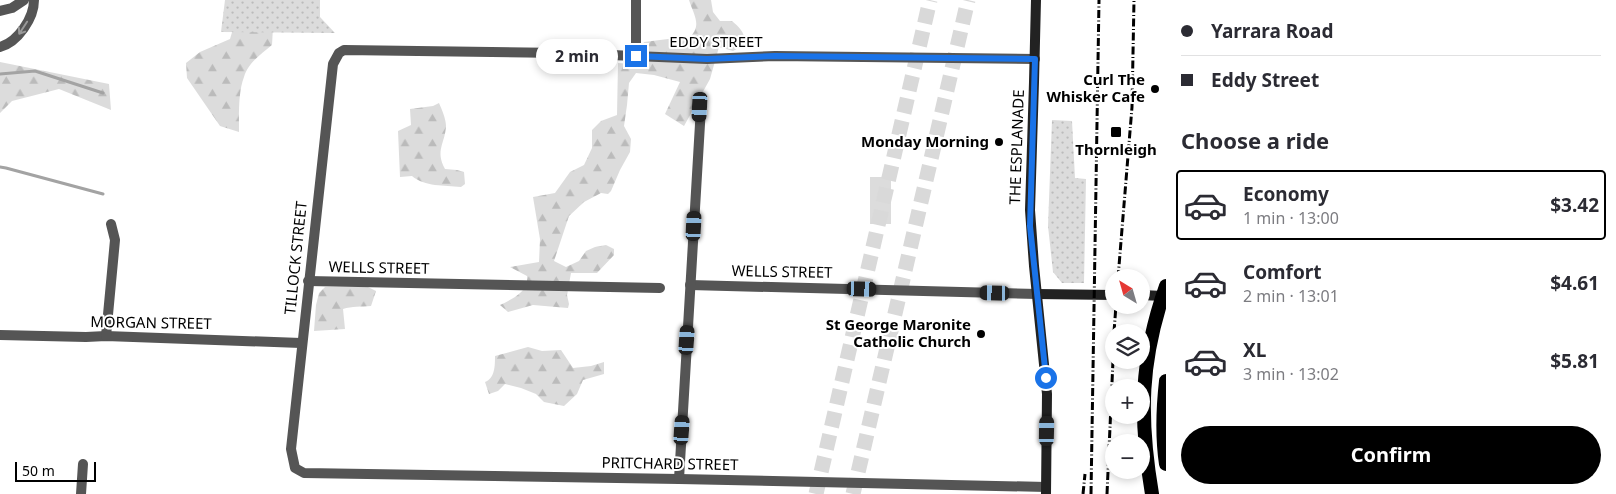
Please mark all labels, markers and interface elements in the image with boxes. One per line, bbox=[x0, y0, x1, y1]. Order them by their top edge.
text: Yarrara Road bbox=[1211, 18, 1333, 44]
one-way arrow bbox=[18, 20, 28, 34]
street label: EDDY STREET bbox=[669, 31, 763, 51]
callout: 2 min bbox=[536, 38, 618, 74]
text: 2 min bbox=[555, 45, 599, 67]
route end bbox=[625, 45, 647, 67]
text: Eddy Street bbox=[1211, 67, 1319, 93]
place label: Curl The Whisker Cafe bbox=[1046, 69, 1145, 106]
marker: Curl The Whisker Cafe bbox=[1149, 83, 1161, 95]
street label: THE ESPLANADE bbox=[1004, 89, 1028, 205]
car bbox=[691, 92, 708, 122]
marker: Thornleigh bbox=[1109, 125, 1123, 139]
text: Choose a ride bbox=[1181, 125, 1329, 155]
place label: Monday Morning bbox=[861, 131, 989, 151]
marker: Monday Morning bbox=[993, 136, 1005, 148]
place label: Thornleigh bbox=[1075, 139, 1157, 159]
text: Economy bbox=[1243, 181, 1329, 207]
icon: car bbox=[1183, 183, 1228, 228]
text: $3.42 bbox=[1550, 192, 1599, 218]
street label: TILLOCK STREET bbox=[279, 199, 311, 316]
text: 1 min · 13:00 bbox=[1243, 207, 1339, 229]
car bbox=[685, 211, 702, 241]
street label: WELLS STREET bbox=[328, 256, 430, 278]
text: Comfort bbox=[1243, 259, 1322, 285]
street label: WELLS STREET bbox=[731, 260, 833, 282]
icon: car bbox=[1183, 261, 1228, 306]
north arrow bbox=[1105, 269, 1150, 314]
map controls bbox=[1105, 269, 1150, 479]
text: $4.61 bbox=[1550, 270, 1599, 296]
car bbox=[846, 281, 877, 297]
car bbox=[979, 285, 1010, 301]
text: 2 min · 13:01 bbox=[1243, 285, 1339, 307]
street label: MORGAN STREET bbox=[90, 311, 213, 333]
place label: St George Maronite Catholic Church bbox=[826, 314, 971, 351]
button: layers bbox=[1105, 324, 1150, 369]
car bbox=[678, 325, 695, 355]
marker: St George Maronite Catholic Church bbox=[975, 328, 987, 340]
text: XL bbox=[1243, 337, 1266, 363]
icon: car bbox=[1183, 339, 1228, 384]
text: $5.81 bbox=[1550, 348, 1599, 374]
text: 3 min · 13:02 bbox=[1243, 363, 1339, 385]
route start bbox=[1035, 367, 1057, 389]
button: + bbox=[1105, 379, 1150, 424]
car bbox=[673, 415, 690, 445]
car bbox=[1039, 416, 1054, 446]
button: Confirm bbox=[1181, 426, 1601, 484]
button: − bbox=[1105, 434, 1150, 479]
street label: PRITCHARD STREET bbox=[601, 452, 739, 474]
scale bar bbox=[15, 459, 96, 482]
text: 50 m bbox=[22, 461, 55, 480]

